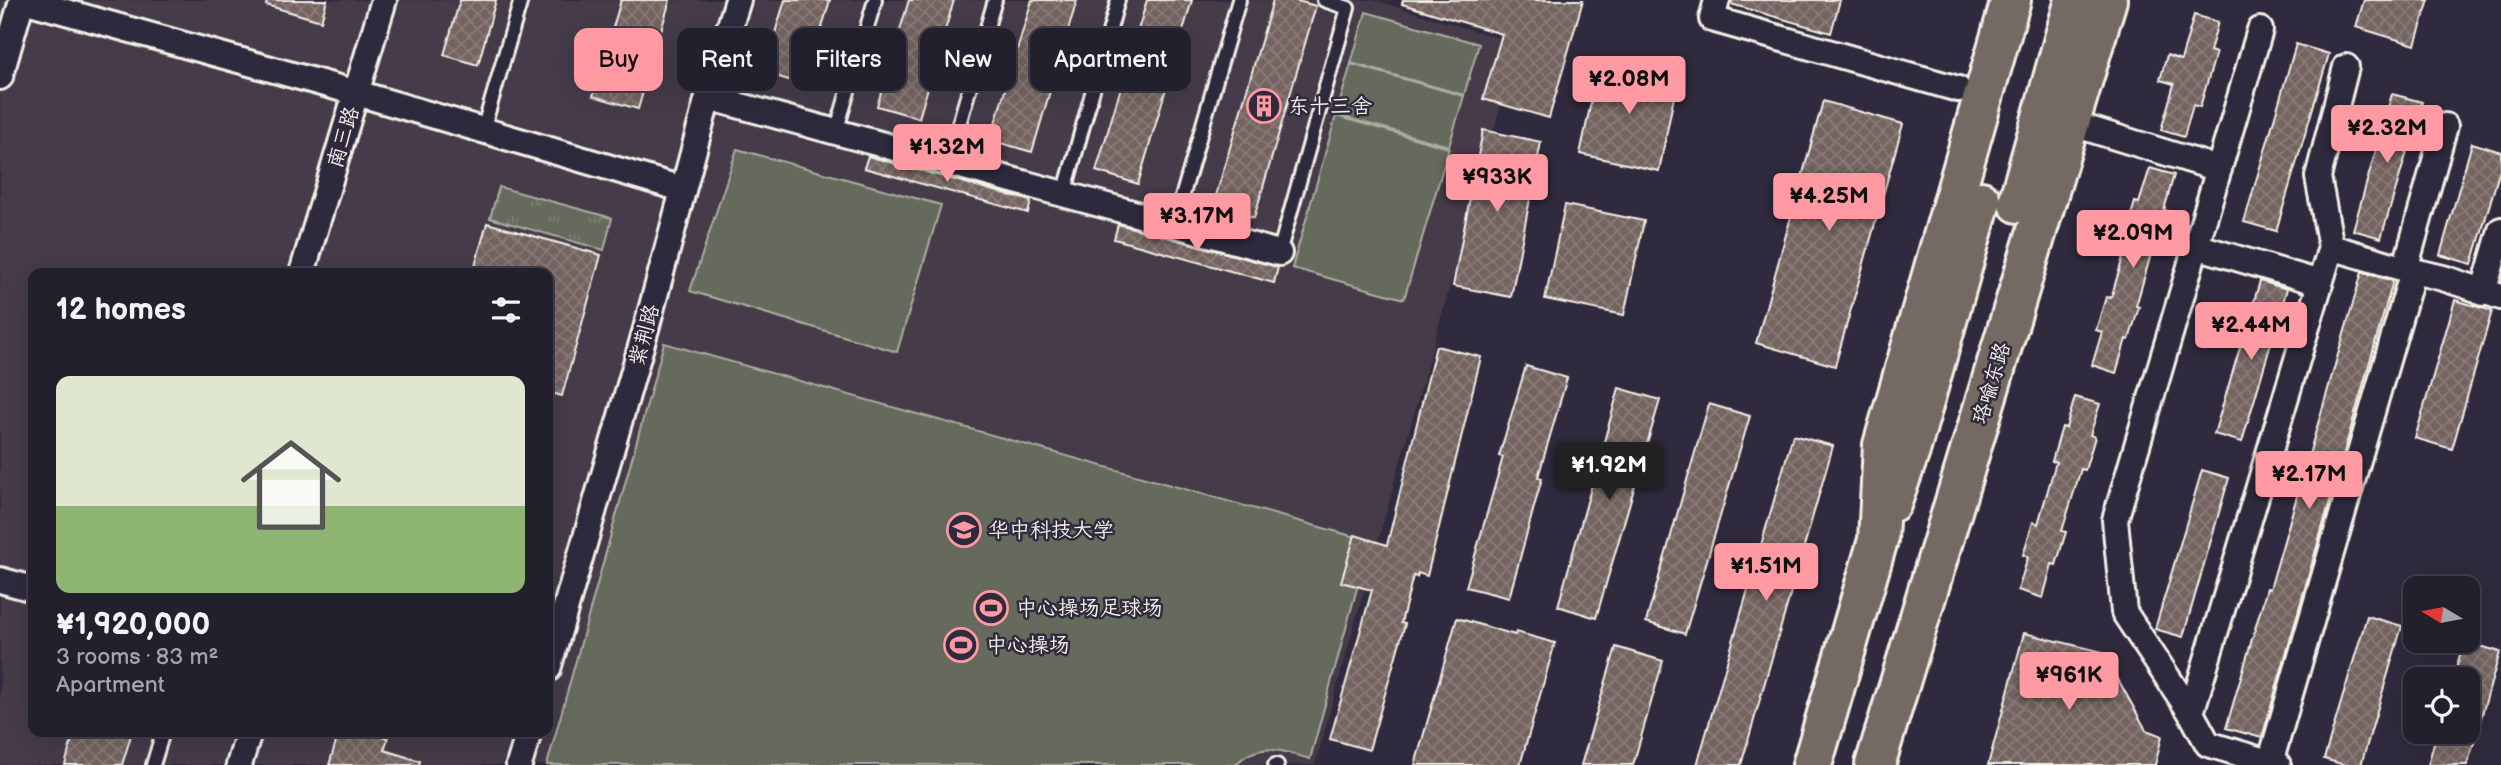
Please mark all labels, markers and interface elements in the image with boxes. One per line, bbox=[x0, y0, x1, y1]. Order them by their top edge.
chip: Buy bbox=[574, 28, 663, 91]
chip: Rent bbox=[677, 28, 777, 91]
chip: Filters bbox=[791, 28, 906, 91]
chip: New bbox=[920, 28, 1016, 91]
chip: Apartment bbox=[1030, 28, 1191, 91]
pin: ¥2.08M bbox=[1572, 57, 1686, 116]
text: ¥2.08M bbox=[1589, 65, 1669, 93]
building icon: 东十三舍 bbox=[1245, 87, 1283, 125]
place label: 东十三舍 bbox=[1288, 94, 1372, 119]
street label: 南三路 bbox=[322, 103, 365, 171]
pin: ¥2.32M bbox=[2330, 106, 2444, 165]
text: ¥2.32M bbox=[2347, 114, 2427, 142]
pin: ¥1.32M bbox=[890, 124, 1004, 184]
text: ¥1.32M bbox=[909, 133, 985, 161]
pin: ¥933K bbox=[1448, 154, 1546, 214]
text: ¥933K bbox=[1462, 163, 1532, 191]
pin: ¥4.25M bbox=[1772, 174, 1886, 233]
text: ¥4.25M bbox=[1789, 182, 1869, 210]
pin: ¥3.17M bbox=[1140, 194, 1254, 253]
text: ¥3.17M bbox=[1160, 202, 1234, 230]
pin: ¥2.09M bbox=[2076, 210, 2190, 270]
text: ¥2.09M bbox=[2093, 219, 2173, 247]
icon: filters bbox=[487, 291, 525, 329]
text: 12 homes bbox=[56, 292, 186, 328]
street label: 紫荆路 bbox=[624, 301, 665, 369]
pin: ¥2.44M bbox=[2194, 302, 2308, 362]
text: ¥2.44M bbox=[2211, 311, 2291, 339]
street label: 珞喻东路 bbox=[1967, 339, 2016, 427]
icon: home bbox=[228, 422, 354, 548]
pin: ¥1.92M bbox=[1552, 442, 1666, 502]
text: ¥1.92M bbox=[1571, 451, 1647, 479]
pin: ¥2.17M bbox=[2252, 452, 2366, 511]
text: ¥2.17M bbox=[2271, 460, 2347, 488]
school or university icon: 华中科技大学 bbox=[945, 511, 983, 549]
place label: 华中科技大学 bbox=[988, 518, 1114, 543]
pin: ¥1.51M bbox=[1709, 544, 1823, 603]
text: ¥1.51M bbox=[1730, 552, 1802, 580]
north arrow bbox=[2403, 576, 2480, 653]
map controls bbox=[2403, 576, 2480, 744]
sports icon: 中心操场足球场 bbox=[972, 589, 1010, 627]
place label: 中心操场足球场 bbox=[1016, 596, 1163, 621]
text: ¥1,920,000 bbox=[56, 607, 210, 643]
sports icon: 中心操场 bbox=[942, 626, 980, 664]
place label: 中心操场 bbox=[986, 633, 1070, 658]
text: 3 rooms · 83 m² bbox=[56, 643, 218, 671]
pin: ¥961K bbox=[2020, 652, 2118, 712]
text: ¥961K bbox=[2036, 661, 2102, 689]
button: locate bbox=[2403, 667, 2480, 744]
text: Apartment bbox=[56, 671, 165, 699]

